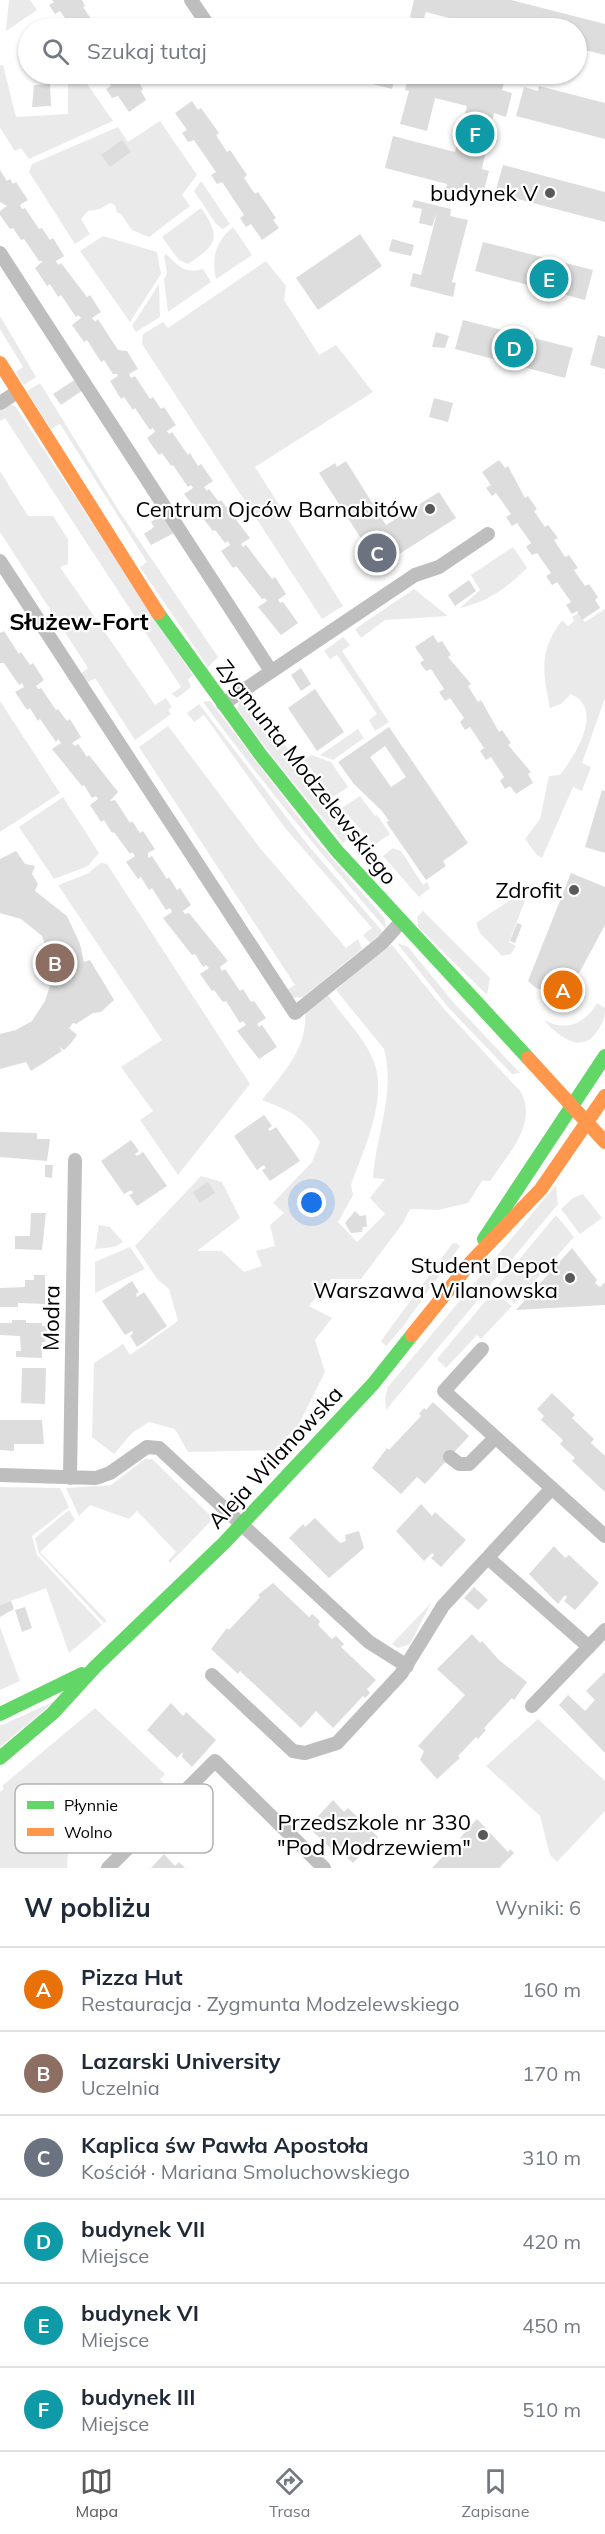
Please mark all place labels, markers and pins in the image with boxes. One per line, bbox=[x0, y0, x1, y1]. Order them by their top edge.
pin: F bbox=[456, 112, 494, 156]
place label: budynek V bbox=[430, 179, 539, 207]
marker: budynek V bbox=[543, 186, 557, 200]
pin: E bbox=[530, 256, 568, 302]
pin: D bbox=[494, 326, 534, 370]
place label: Centrum Ojców Barnabitów bbox=[135, 495, 418, 523]
marker: Centrum Ojców Barnabitów bbox=[423, 502, 437, 516]
pin: C bbox=[358, 530, 397, 576]
place label: Zdrofit bbox=[495, 876, 562, 904]
marker: Zdrofit bbox=[567, 883, 581, 897]
pin: B bbox=[36, 940, 74, 986]
pin: A bbox=[544, 968, 582, 1012]
place label: Student Depot Warszawa Wilanowska bbox=[313, 1251, 558, 1304]
marker: Student Depot Warszawa Wilanowska bbox=[563, 1271, 577, 1285]
place label: Przedszkole nr 330 "Pod Modrzewiem" bbox=[277, 1808, 471, 1861]
marker: Przedszkole nr 330 "Pod Modrzewiem" bbox=[476, 1828, 490, 1842]

